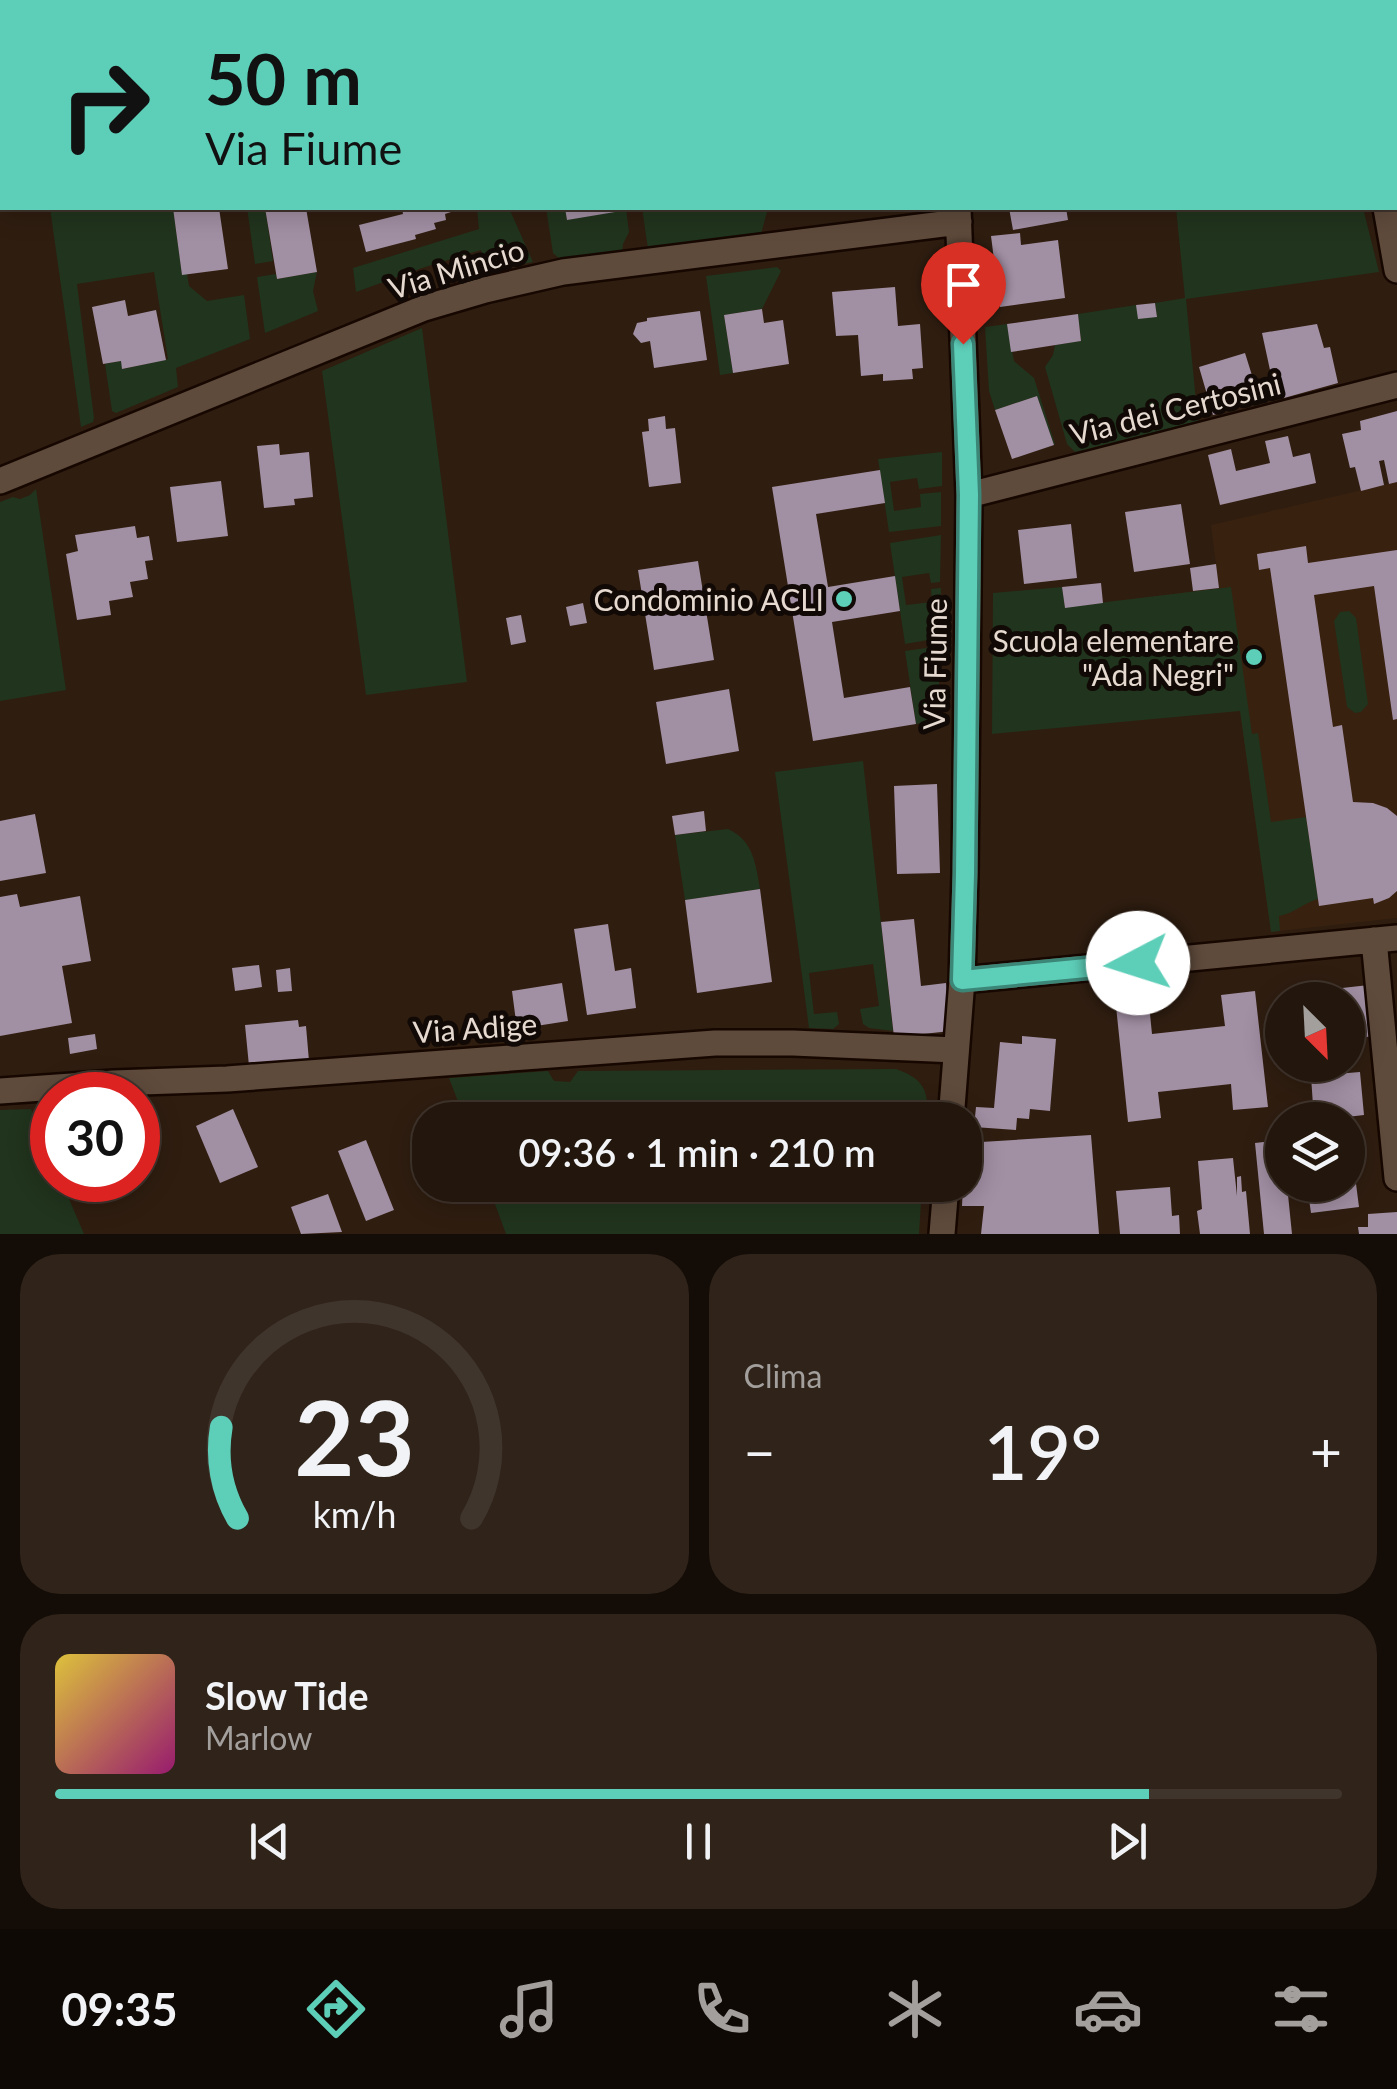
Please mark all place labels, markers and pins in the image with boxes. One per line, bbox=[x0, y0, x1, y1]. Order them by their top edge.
pin bbox=[921, 242, 1006, 345]
place label: Condominio ACLI bbox=[594, 581, 824, 617]
marker: Condominio ACLI bbox=[833, 588, 855, 610]
place label: Scuola elementare "Ada Negri" bbox=[992, 622, 1234, 692]
marker: Scuola elementare "Ada Negri" bbox=[1243, 646, 1265, 668]

